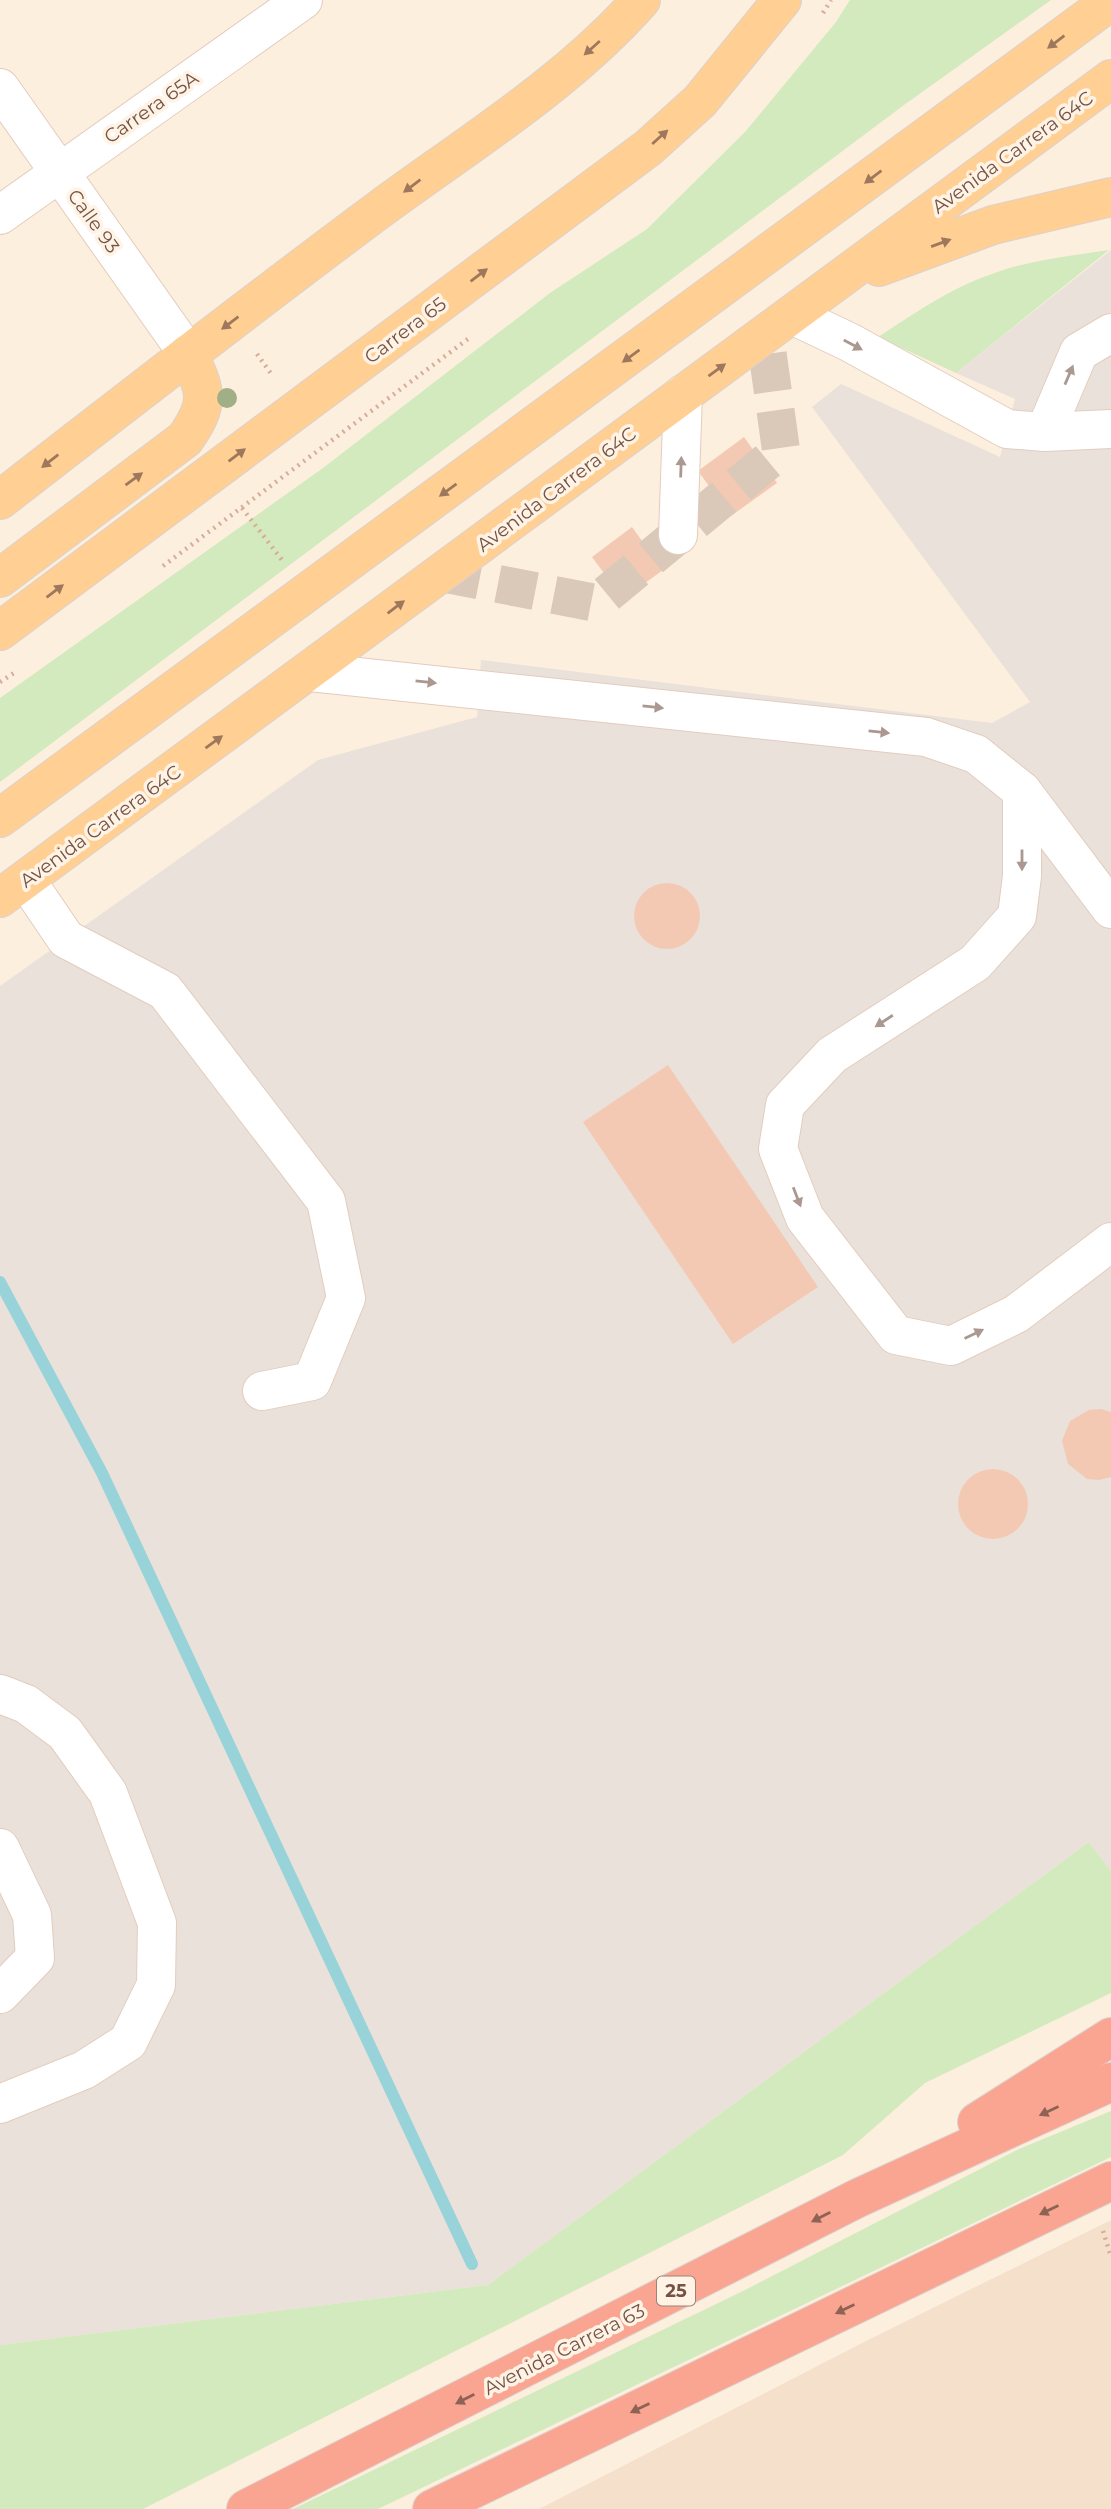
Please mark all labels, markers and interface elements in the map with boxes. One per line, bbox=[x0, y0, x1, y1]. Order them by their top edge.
one-way arrow bbox=[1047, 35, 1065, 49]
one-way arrow bbox=[584, 40, 601, 55]
street label: Carrera 65A bbox=[100, 66, 203, 148]
street label: Avenida Carrera 64C bbox=[927, 86, 1097, 219]
one-way arrow bbox=[651, 130, 668, 146]
one-way arrow bbox=[864, 170, 882, 184]
one-way arrow bbox=[402, 179, 421, 193]
street label: Calle 93 bbox=[63, 185, 124, 258]
one-way arrow bbox=[931, 237, 952, 248]
one-way arrow bbox=[470, 269, 488, 283]
street label: Carrera 65 bbox=[360, 292, 451, 369]
one-way arrow bbox=[221, 315, 239, 329]
one-way arrow bbox=[843, 339, 863, 350]
one-way arrow bbox=[622, 349, 640, 363]
one-way arrow bbox=[708, 363, 726, 377]
one-way arrow bbox=[1064, 364, 1075, 385]
street label: Avenida Carrera 64C bbox=[472, 422, 640, 557]
one-way arrow bbox=[228, 448, 247, 462]
one-way arrow bbox=[41, 454, 59, 469]
one-way arrow bbox=[675, 455, 687, 477]
one-way arrow bbox=[125, 472, 143, 486]
one-way arrow bbox=[439, 483, 457, 498]
one-way arrow bbox=[46, 584, 64, 598]
one-way arrow bbox=[387, 600, 405, 614]
one-way arrow bbox=[416, 677, 438, 688]
one-way arrow bbox=[642, 702, 664, 713]
one-way arrow bbox=[868, 726, 890, 737]
one-way arrow bbox=[204, 735, 222, 750]
street label: Avenida Carrera 64C bbox=[15, 760, 185, 893]
one-way arrow bbox=[1016, 849, 1028, 871]
one-way arrow bbox=[875, 1015, 894, 1028]
one-way arrow bbox=[791, 1187, 802, 1208]
one-way arrow bbox=[964, 1329, 984, 1340]
one-way arrow bbox=[1039, 2105, 1059, 2117]
one-way arrow bbox=[1039, 2205, 1059, 2216]
one-way arrow bbox=[811, 2212, 831, 2223]
road number: 25 bbox=[657, 2276, 695, 2306]
street label: Avenida Carrera 63 bbox=[480, 2299, 649, 2400]
one-way arrow bbox=[835, 2303, 855, 2315]
one-way arrow bbox=[455, 2393, 475, 2405]
one-way arrow bbox=[630, 2403, 650, 2414]

